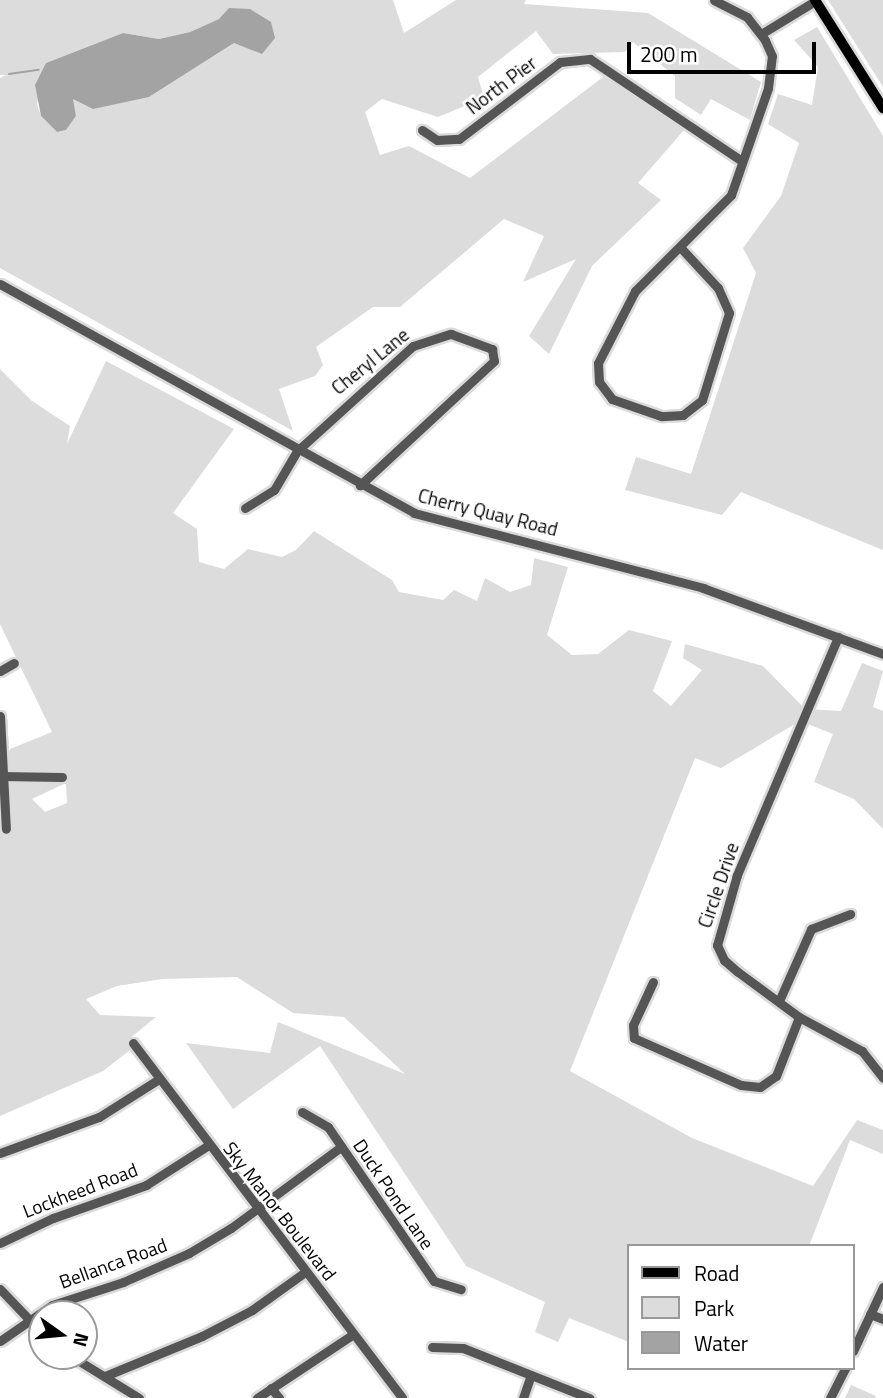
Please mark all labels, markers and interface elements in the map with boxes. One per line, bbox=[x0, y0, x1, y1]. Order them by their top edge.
scale bar bbox=[631, 28, 820, 72]
text: 200 m bbox=[640, 38, 697, 70]
street label: North Pier bbox=[461, 51, 541, 119]
street label: Cheryl Lane bbox=[327, 323, 413, 399]
street label: Cherry Quay Road bbox=[416, 484, 560, 540]
street label: Circle Drive bbox=[693, 839, 743, 931]
street label: Duck Pond Lane bbox=[349, 1135, 439, 1253]
street label: Sky Manor Boulevard bbox=[219, 1137, 341, 1285]
street label: Lockheed Road bbox=[19, 1158, 141, 1222]
street label: Bellanca Road bbox=[56, 1233, 170, 1293]
legend bbox=[628, 1244, 855, 1370]
text: Road bbox=[694, 1257, 739, 1289]
text: Park bbox=[694, 1292, 734, 1324]
north arrow bbox=[28, 1300, 98, 1370]
text: Water bbox=[694, 1327, 748, 1359]
text: N bbox=[66, 1330, 98, 1350]

